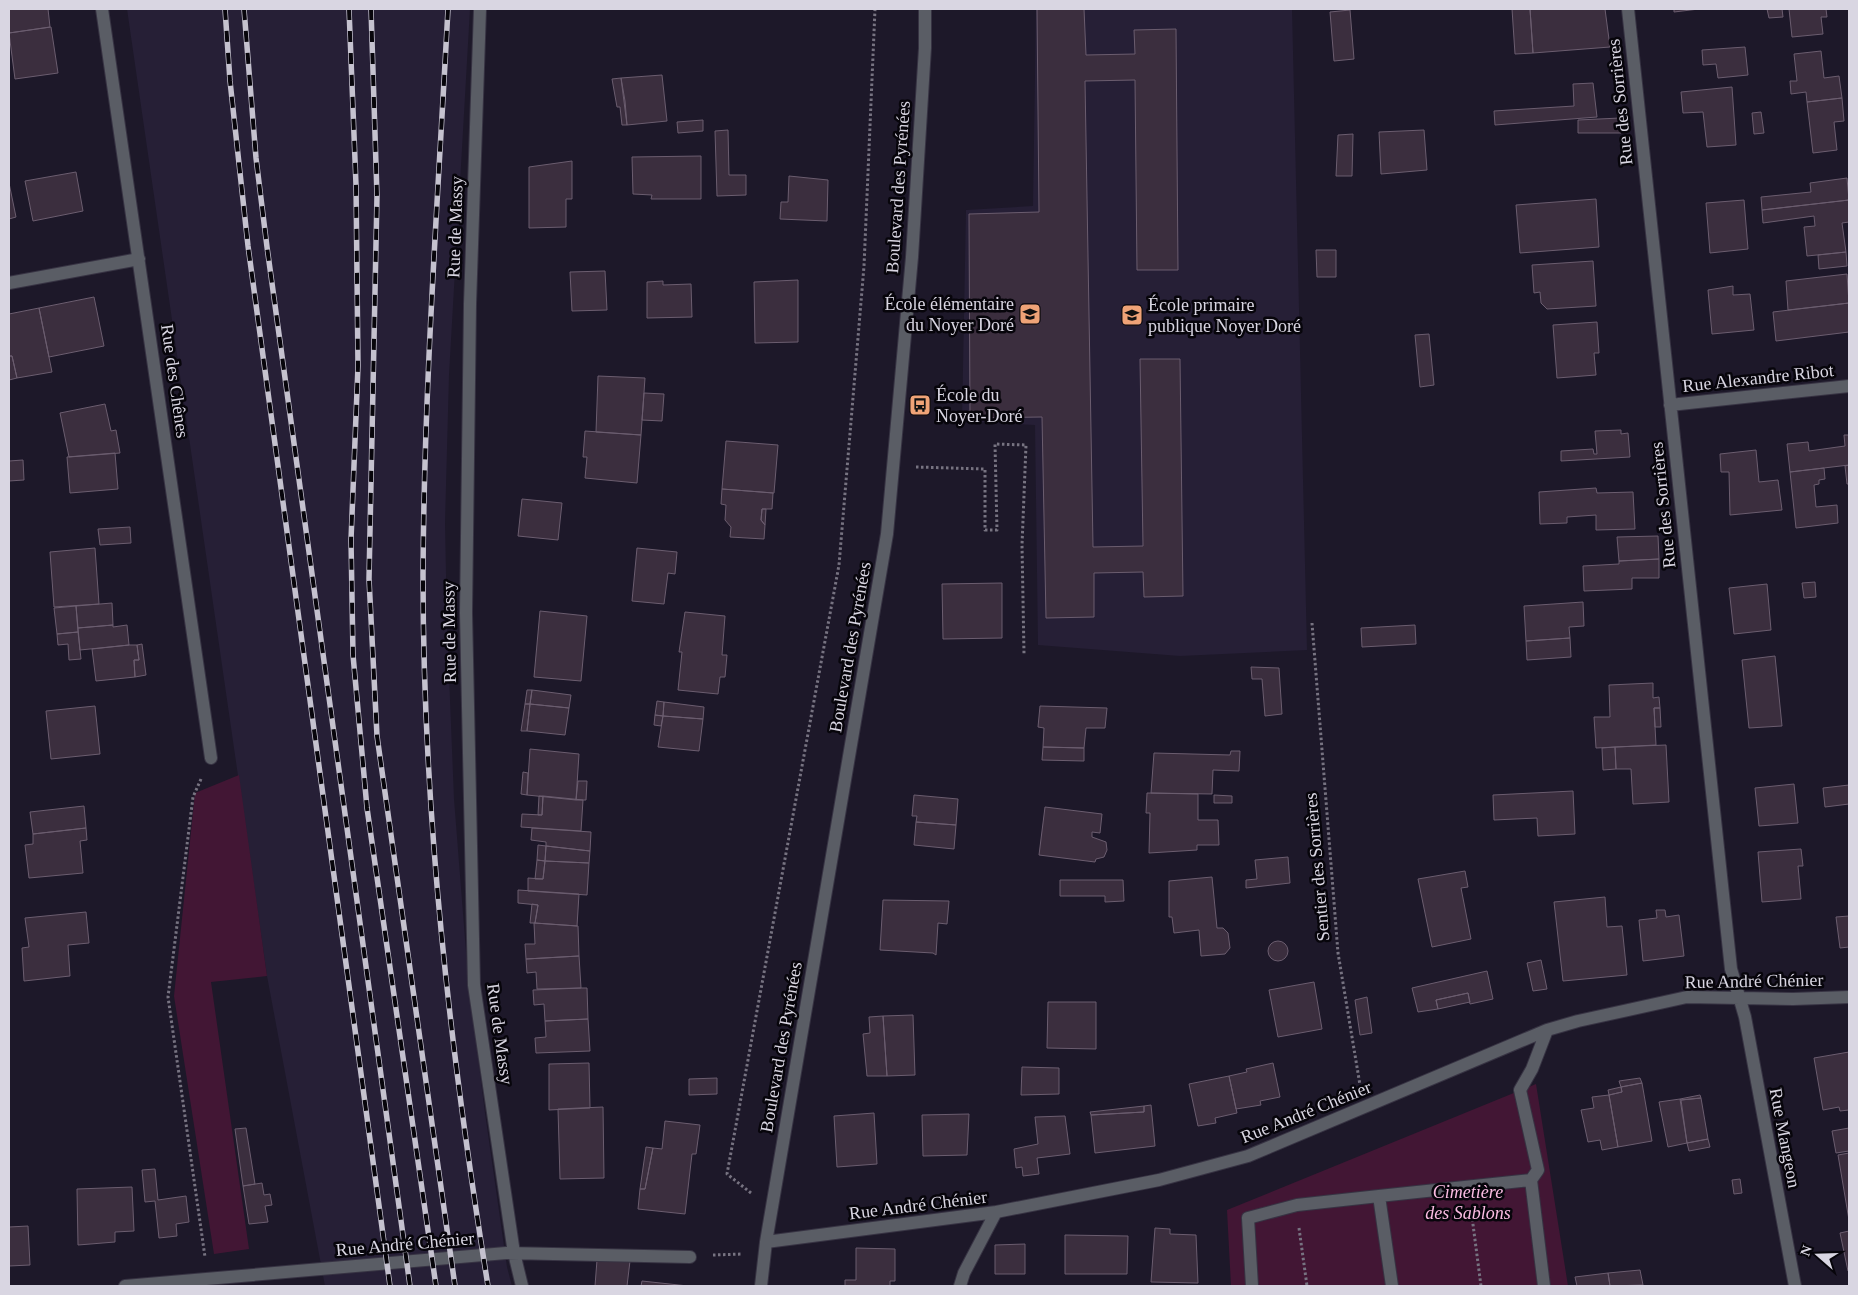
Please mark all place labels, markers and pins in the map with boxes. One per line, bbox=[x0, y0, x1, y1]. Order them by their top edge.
place label: École élémentaire du Noyer Doré bbox=[885, 293, 1014, 335]
place label: École primaire publique Noyer Doré bbox=[1148, 294, 1301, 336]
school or university icon: École élémentaire du Noyer Doré bbox=[1018, 302, 1042, 326]
school or university icon: École primaire publique Noyer Doré bbox=[1120, 303, 1144, 327]
place label: École du Noyer-Doré bbox=[936, 384, 1023, 426]
bus stop icon: École du Noyer-Doré bbox=[908, 393, 932, 417]

